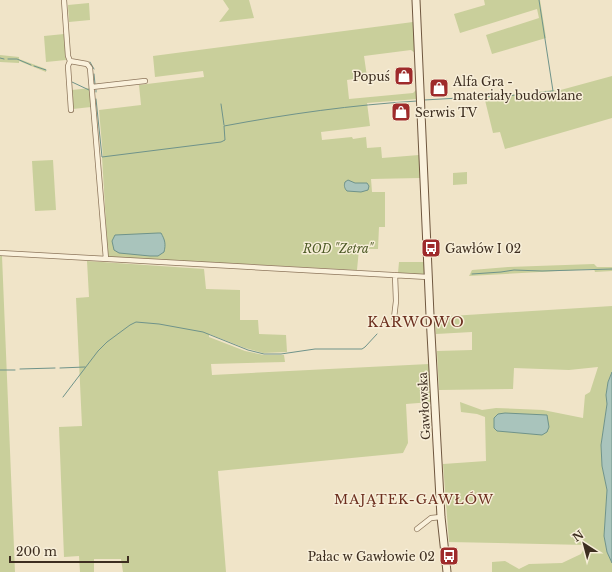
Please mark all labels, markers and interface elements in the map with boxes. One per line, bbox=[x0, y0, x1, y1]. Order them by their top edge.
shop icon: Popuś bbox=[393, 65, 415, 87]
place label: Popuś bbox=[353, 69, 390, 84]
place label: Alfa Gra - materiały budowlane bbox=[452, 74, 583, 103]
shop icon: Alfa Gra - materiały budowlane bbox=[428, 77, 450, 99]
shop icon: Serwis TV bbox=[390, 101, 412, 123]
place label: Serwis TV bbox=[415, 105, 478, 120]
bus stop icon: Gawłów I 02 bbox=[420, 237, 442, 259]
park label: ROD "Zetra" bbox=[302, 241, 375, 256]
place label: Gawłów I 02 bbox=[445, 241, 521, 256]
district label: KARWOWO bbox=[367, 313, 465, 331]
street label: Gawłowska bbox=[415, 371, 433, 440]
district label: MAJĄTEK-GAWŁÓW bbox=[334, 491, 494, 508]
north arrow bbox=[564, 524, 604, 564]
text: N bbox=[570, 527, 587, 545]
scale bar bbox=[10, 538, 128, 564]
text: 200 m bbox=[16, 544, 57, 559]
bus stop icon: Pałac w Gawłowie 02 bbox=[438, 545, 460, 567]
place label: Pałac w Gawłowie 02 bbox=[308, 549, 435, 564]

